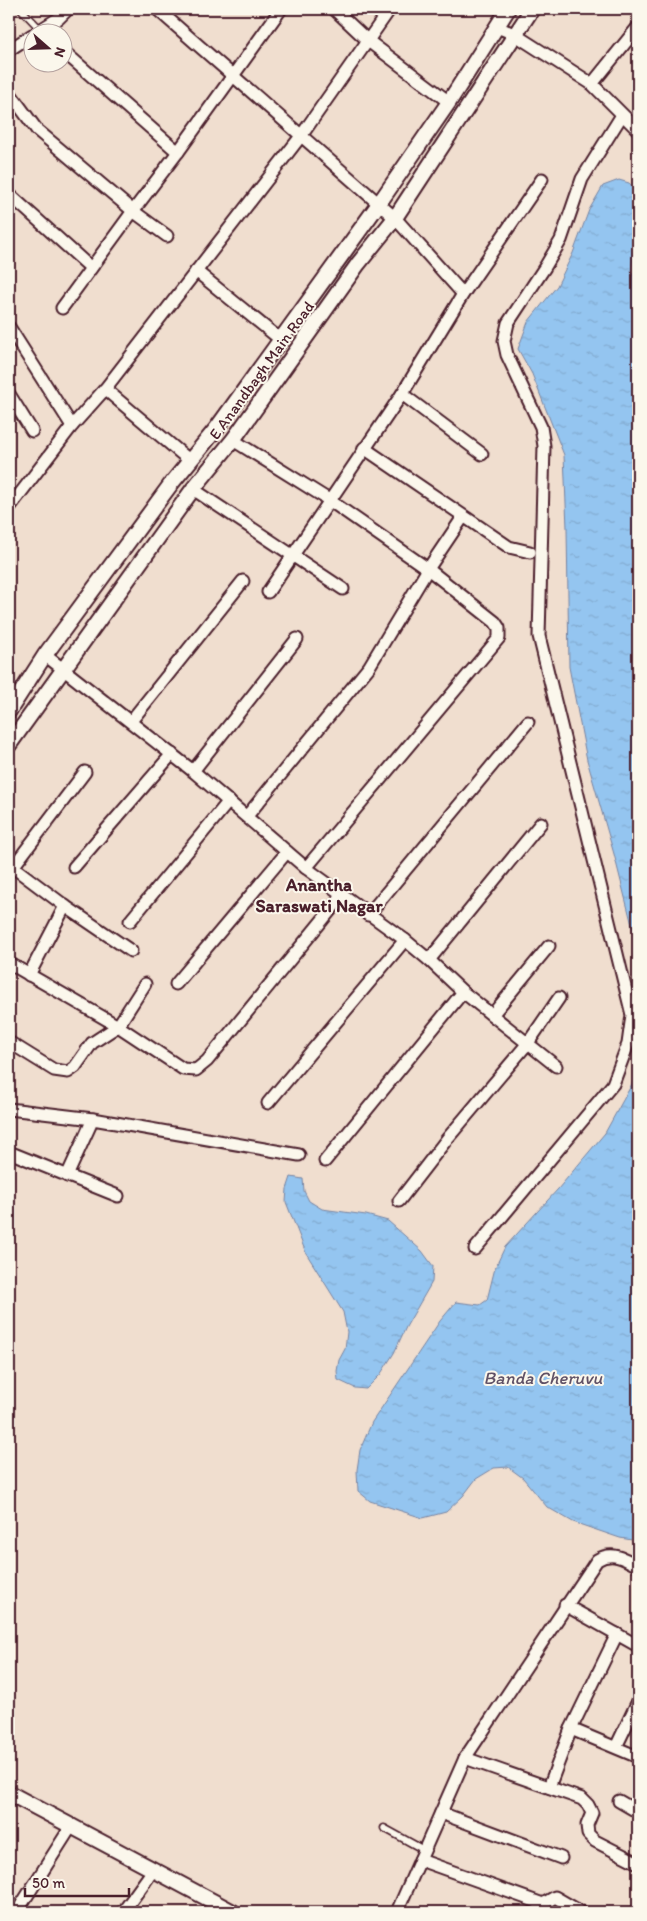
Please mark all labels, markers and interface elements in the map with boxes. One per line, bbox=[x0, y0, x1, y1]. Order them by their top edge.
north arrow bbox=[22, 22, 72, 72]
text: N bbox=[50, 45, 69, 60]
street label: E Anandbagh Main Road bbox=[205, 297, 318, 443]
district label: Anantha Saraswati Nagar bbox=[255, 874, 383, 917]
water label: Banda Cheruvu bbox=[484, 1367, 603, 1389]
scale bar bbox=[25, 1866, 129, 1898]
text: 50 m bbox=[32, 1874, 65, 1892]

